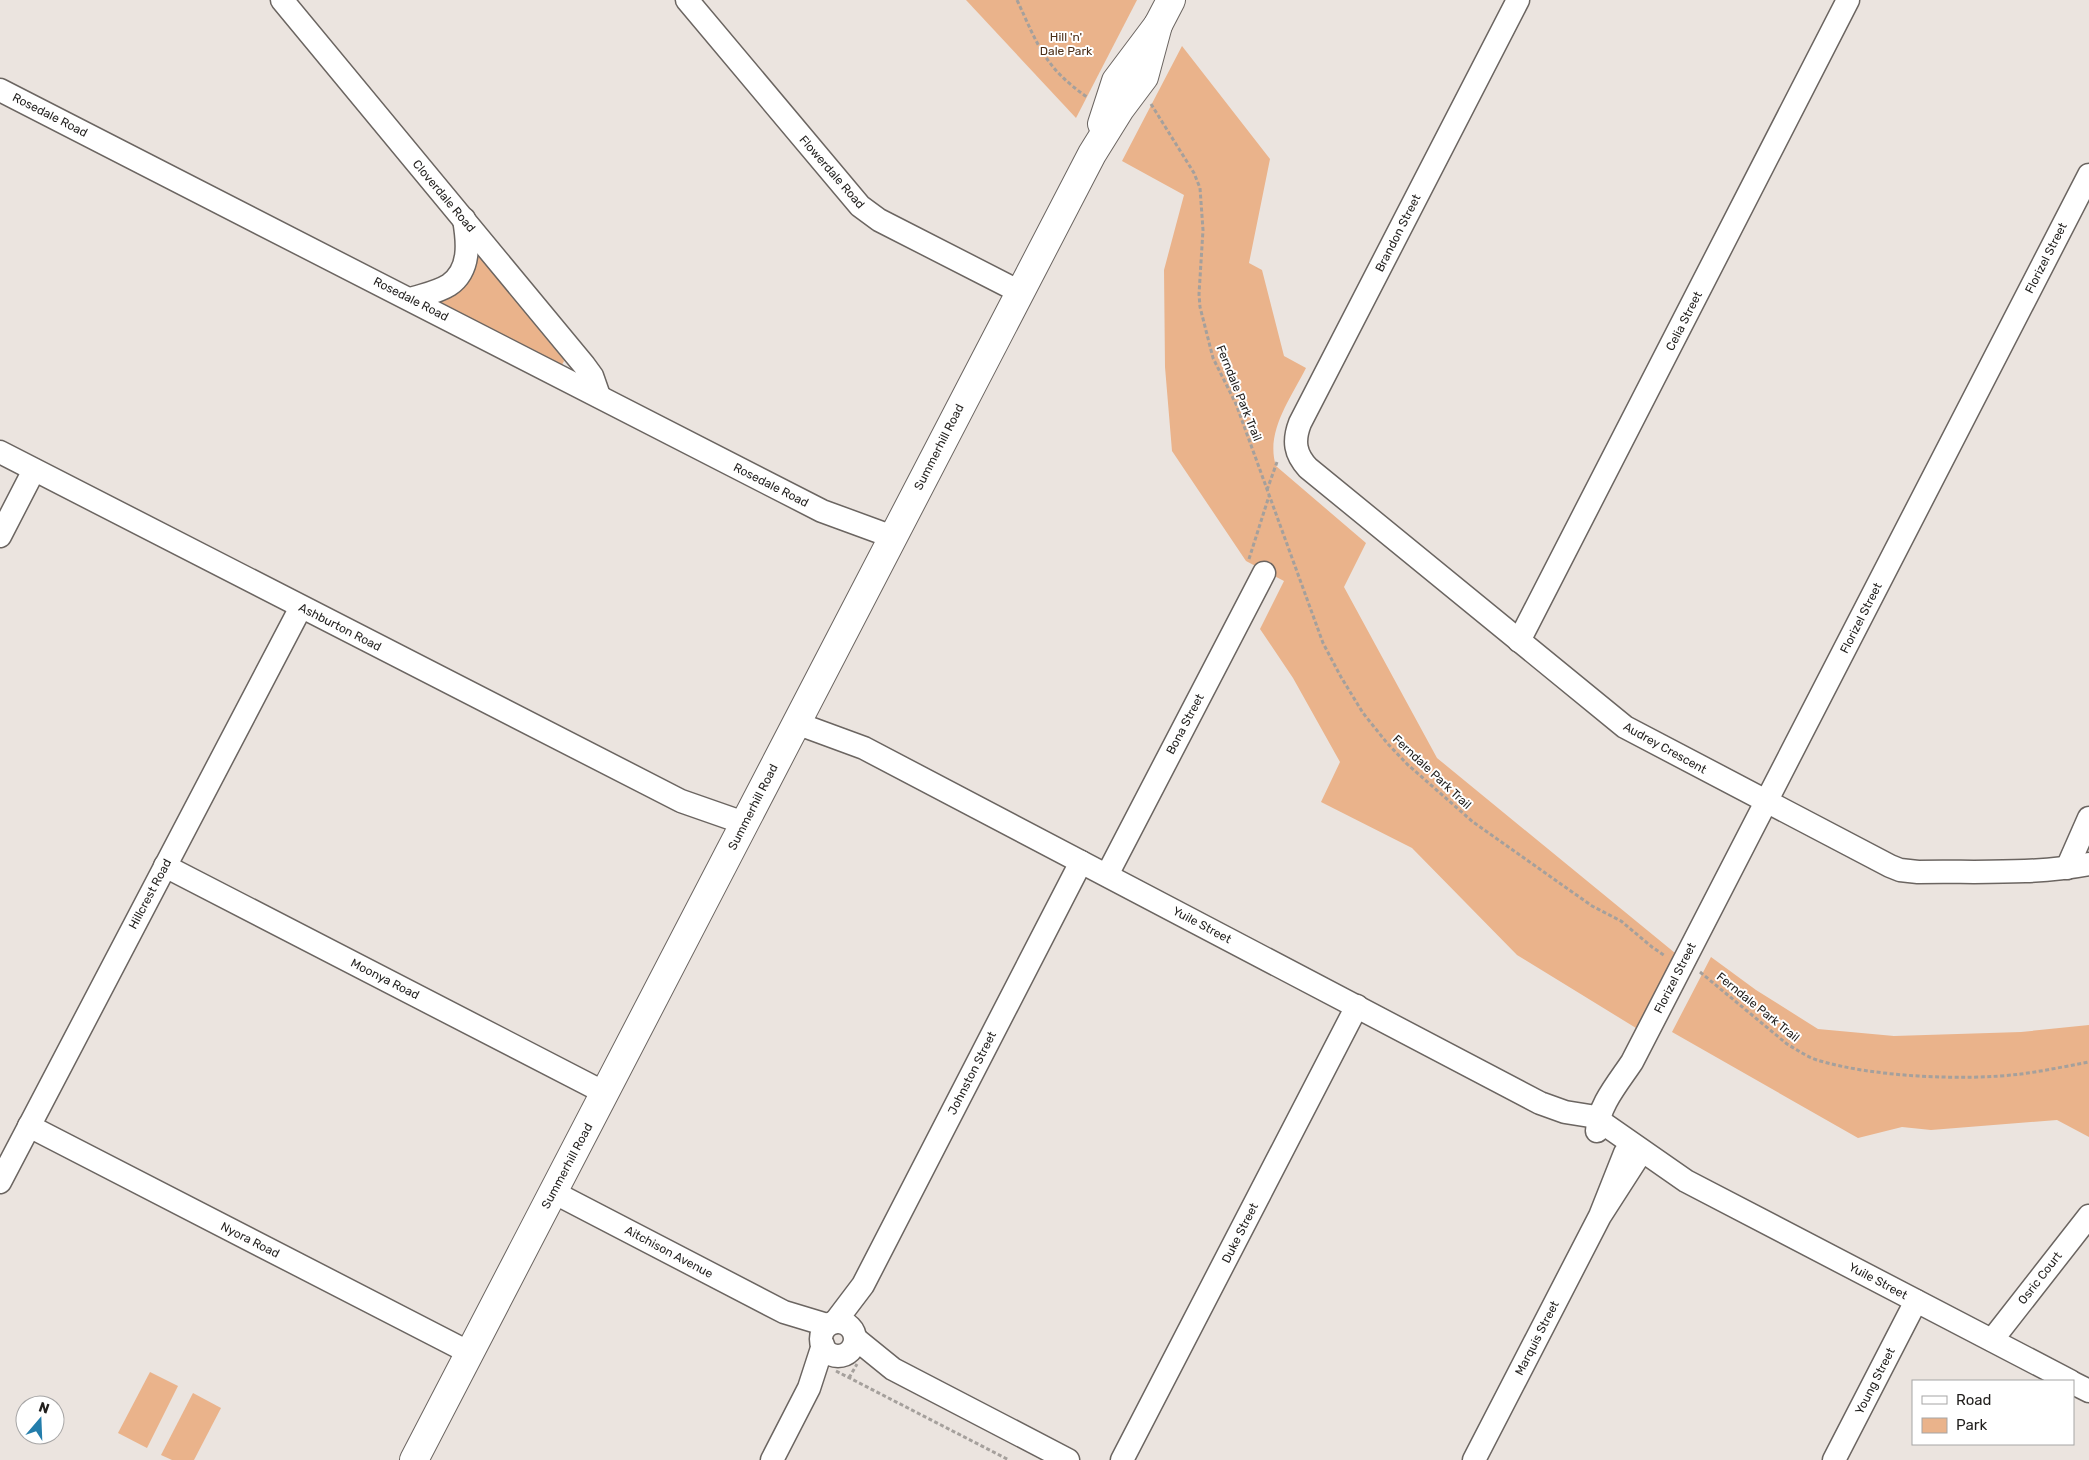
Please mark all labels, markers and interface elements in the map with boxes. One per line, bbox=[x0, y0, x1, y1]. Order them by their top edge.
park label: Hill 'n' Dale Park bbox=[1040, 30, 1093, 58]
street label: Rosedale Road bbox=[10, 90, 90, 140]
street label: Flowerdale Road bbox=[797, 133, 867, 211]
street label: Cloverdale Road bbox=[410, 157, 478, 235]
street label: Brandon Street bbox=[1372, 192, 1424, 274]
street label: Florizel Street bbox=[2022, 220, 2070, 296]
street label: Rosedale Road bbox=[371, 274, 451, 324]
street label: Celia Street bbox=[1663, 289, 1705, 353]
street label: Ferndale Park Trail bbox=[1213, 343, 1265, 443]
street label: Summerhill Road bbox=[911, 402, 967, 492]
street label: Rosedale Road bbox=[731, 460, 811, 510]
street label: Florizel Street bbox=[1837, 580, 1885, 656]
street label: Ashburton Road bbox=[296, 600, 384, 654]
street label: Bona Street bbox=[1163, 691, 1207, 757]
street label: Audrey Crescent bbox=[1621, 719, 1709, 777]
street label: Ferndale Park Trail bbox=[1390, 732, 1474, 812]
street label: Summerhill Road bbox=[725, 762, 781, 852]
street label: Hillcrest Road bbox=[126, 857, 174, 931]
street label: Yuile Street bbox=[1170, 904, 1234, 946]
street label: Florizel Street bbox=[1651, 940, 1699, 1016]
street label: Moonya Road bbox=[349, 956, 421, 1002]
street label: Ferndale Park Trail bbox=[1714, 969, 1802, 1045]
street label: Johnston Street bbox=[945, 1029, 999, 1117]
street label: Summerhill Road bbox=[539, 1121, 595, 1211]
street label: Duke Street bbox=[1219, 1200, 1261, 1265]
street label: Nyora Road bbox=[218, 1219, 282, 1261]
street label: Aitchison Avenue bbox=[623, 1223, 716, 1281]
street label: Osric Court bbox=[2015, 1249, 2065, 1307]
street label: Yuile Street bbox=[1846, 1260, 1910, 1302]
street label: Marquis Street bbox=[1512, 1298, 1562, 1378]
street label: Young Street bbox=[1852, 1345, 1898, 1417]
legend bbox=[1912, 1380, 2074, 1445]
text: Road bbox=[1956, 1391, 1992, 1409]
north arrow bbox=[15, 1395, 65, 1445]
text: N bbox=[37, 1399, 52, 1418]
text: Park bbox=[1956, 1416, 1987, 1434]

